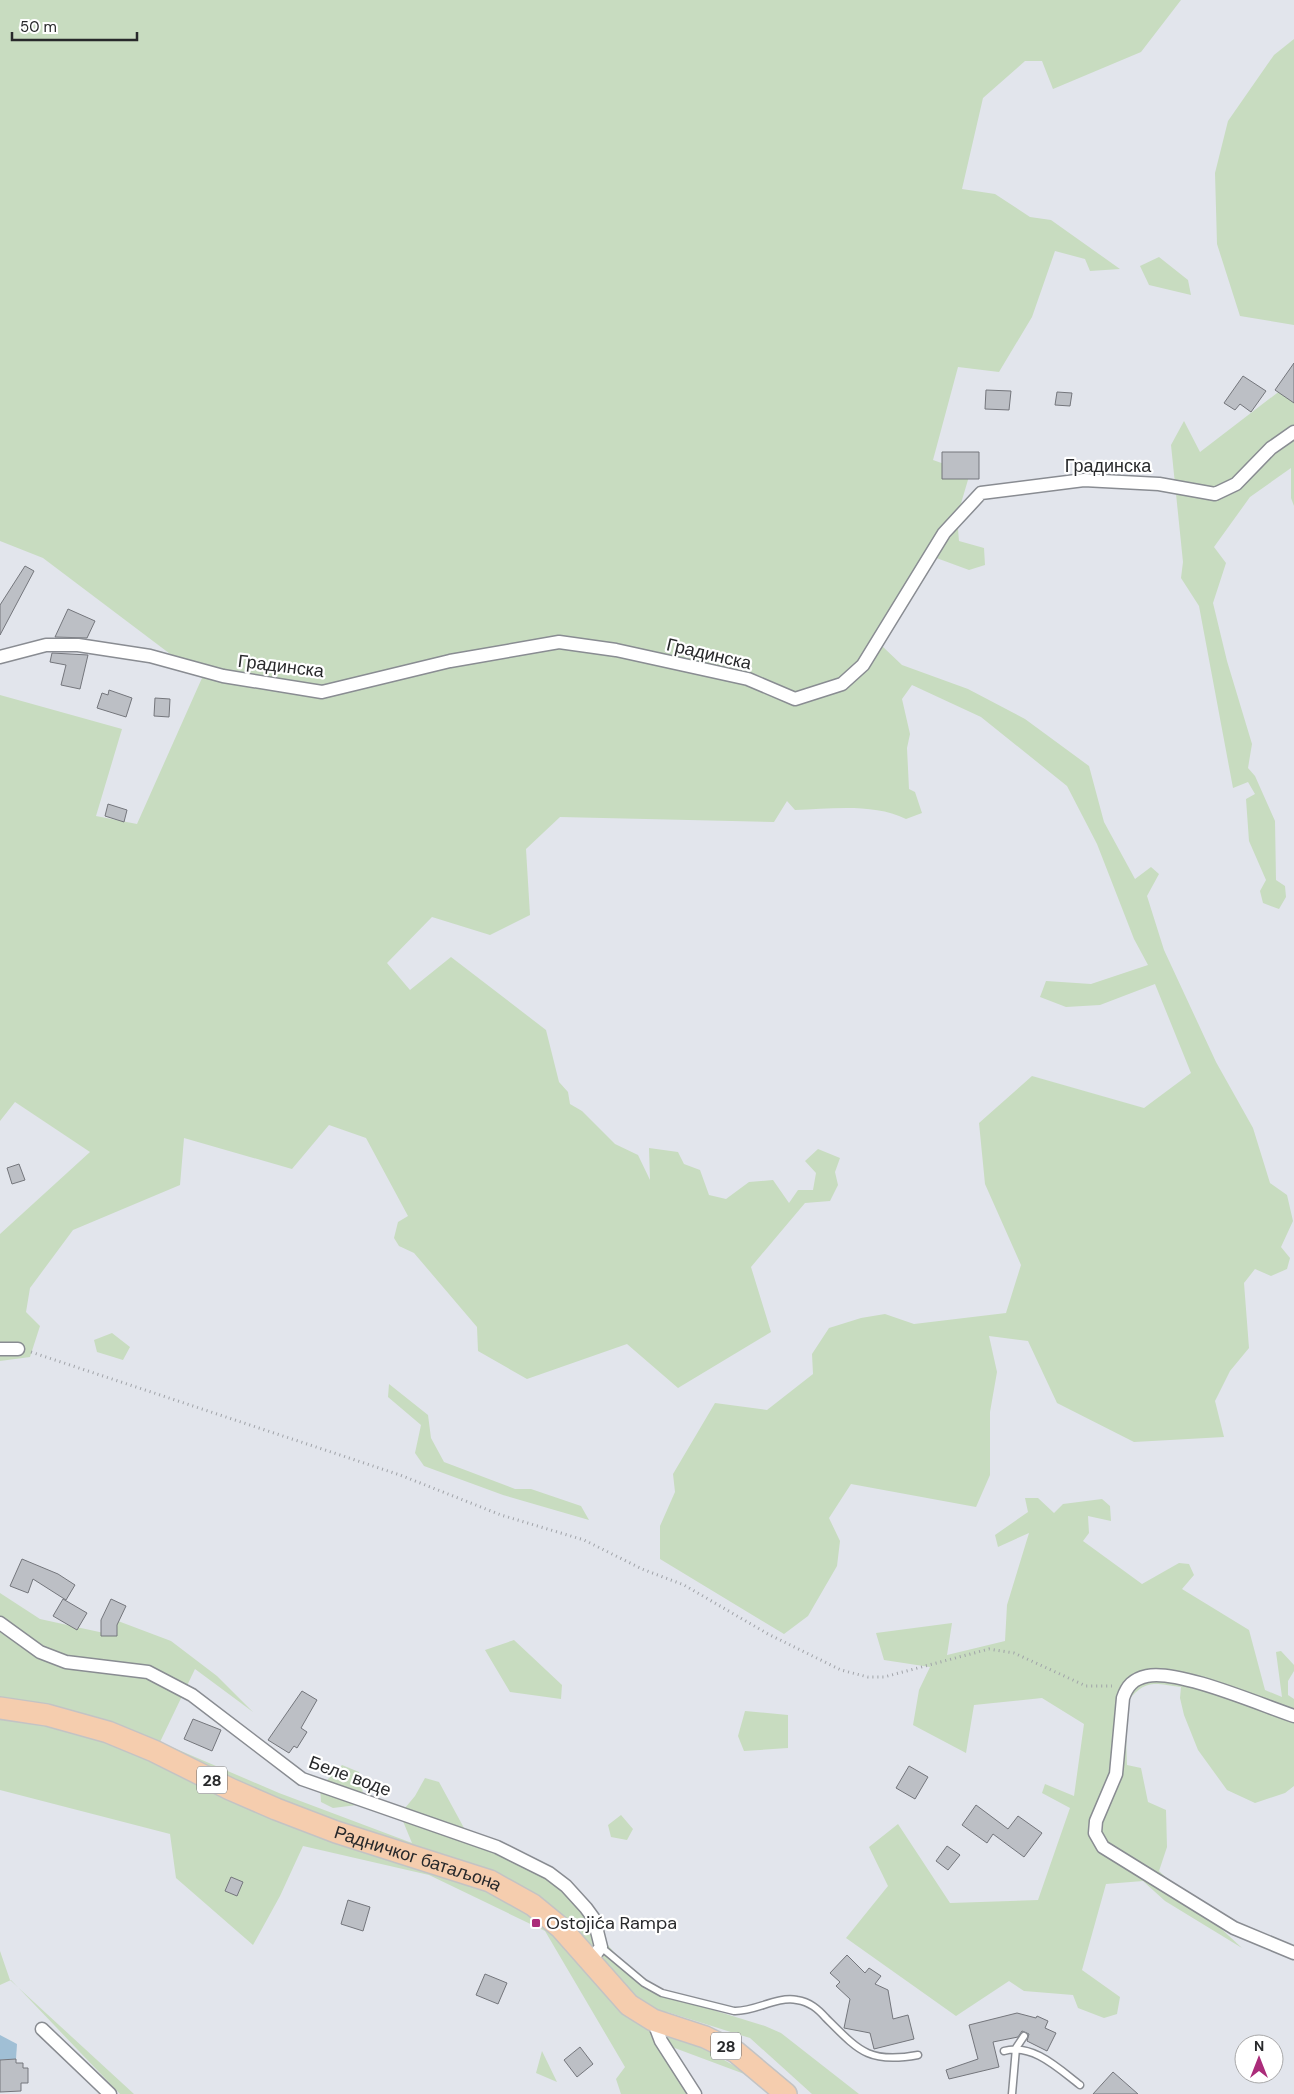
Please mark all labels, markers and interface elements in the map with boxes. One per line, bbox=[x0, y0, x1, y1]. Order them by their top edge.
scale bar bbox=[12, 10, 138, 42]
text: 50 m bbox=[20, 17, 57, 37]
street label: Градинска bbox=[1065, 454, 1152, 478]
street label: Градинска bbox=[664, 633, 755, 676]
street label: Градинска bbox=[237, 649, 326, 683]
street label: Беле воде bbox=[305, 1750, 395, 1802]
road number: 28 bbox=[197, 1766, 227, 1794]
street label: Радничког батаљона bbox=[331, 1820, 507, 1898]
place label: Ostojića Rampa bbox=[546, 1911, 677, 1935]
marker: Ostojića Rampa bbox=[530, 1917, 542, 1929]
road number: 28 bbox=[711, 2032, 741, 2060]
north arrow bbox=[1234, 2034, 1284, 2084]
text: N bbox=[1254, 2037, 1264, 2055]

